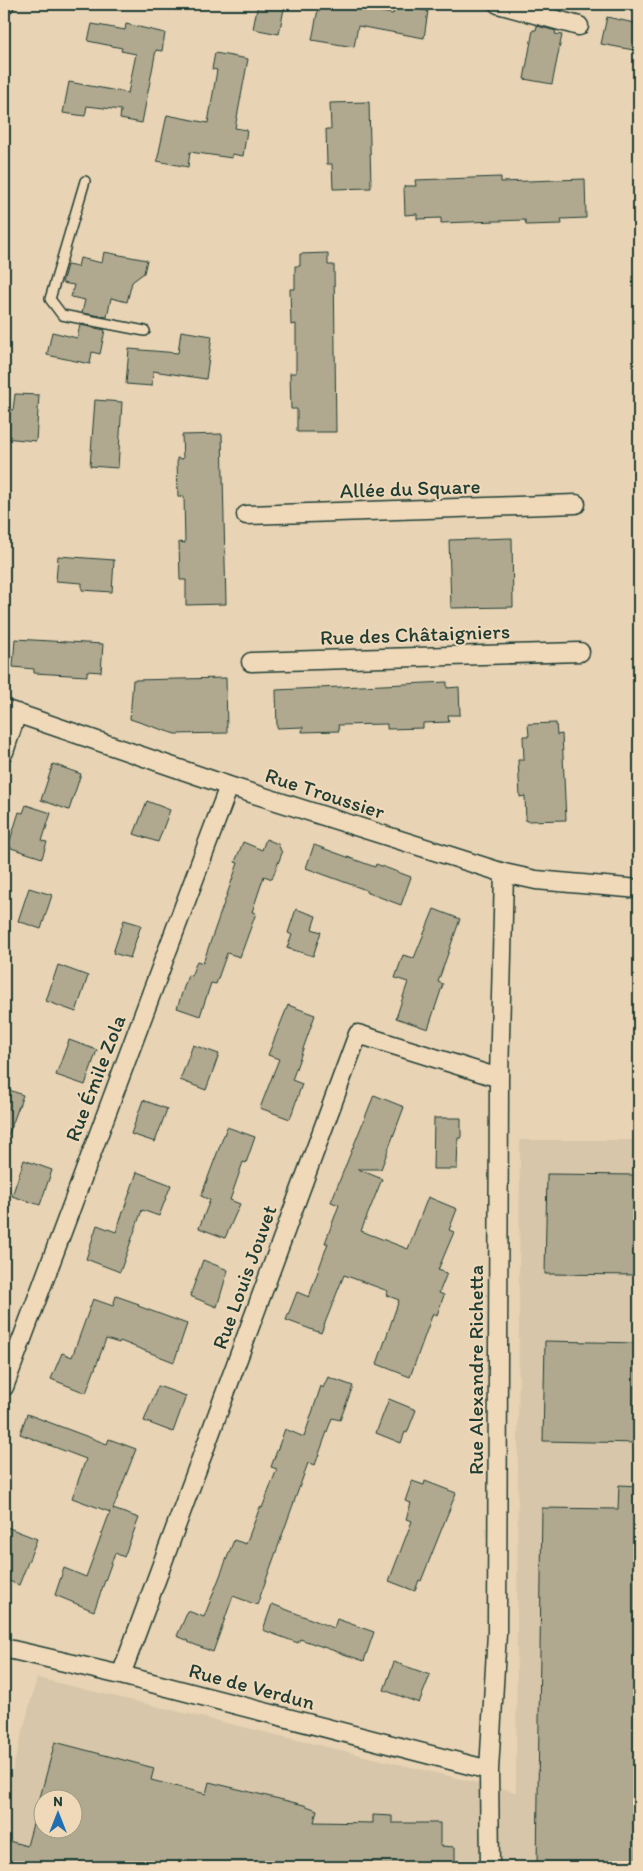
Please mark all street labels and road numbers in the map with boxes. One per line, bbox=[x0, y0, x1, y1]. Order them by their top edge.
street label: Allée du Square bbox=[339, 473, 481, 503]
street label: Rue des Châtaigniers bbox=[320, 618, 510, 650]
street label: Rue Troussier bbox=[262, 762, 388, 824]
street label: Rue Émile Zola bbox=[59, 1011, 131, 1145]
street label: Rue Louis Jouvet bbox=[206, 1201, 282, 1352]
street label: Rue Alexandre Richetta bbox=[463, 1265, 488, 1475]
street label: Rue de Verdun bbox=[186, 1657, 318, 1715]

